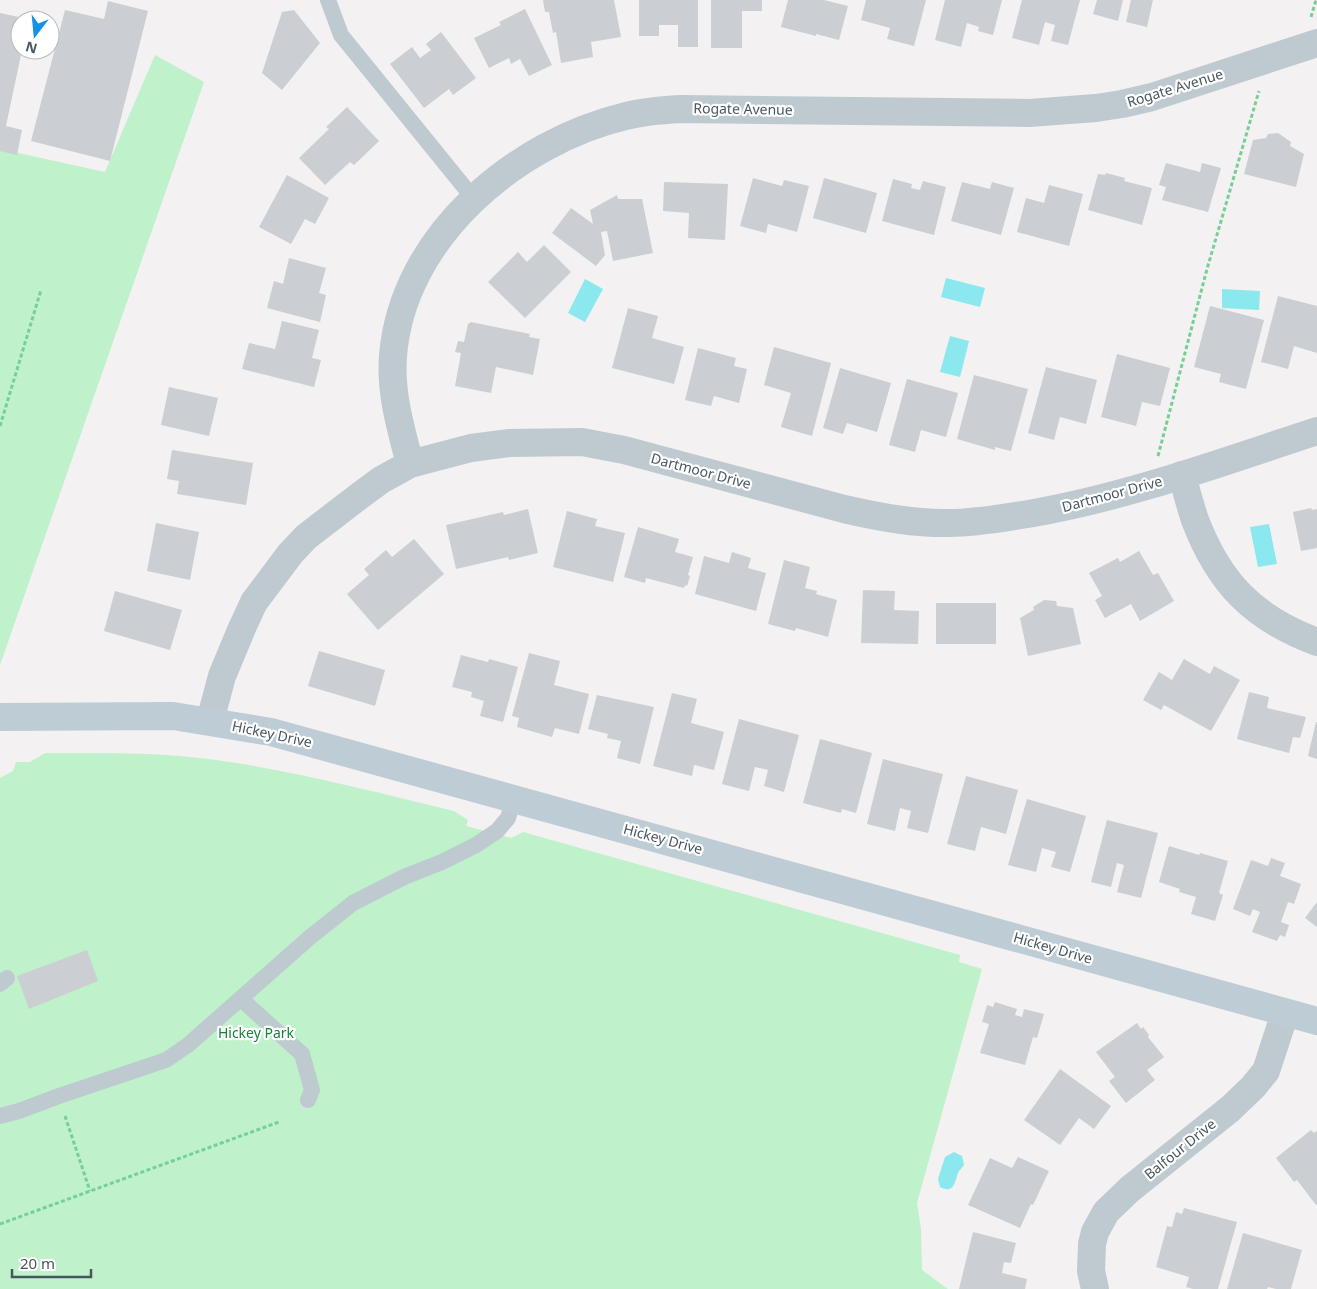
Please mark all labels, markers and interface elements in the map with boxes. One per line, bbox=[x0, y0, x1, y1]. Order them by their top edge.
north arrow bbox=[10, 10, 60, 60]
text: N bbox=[23, 37, 39, 59]
street label: Rogate Avenue bbox=[1125, 64, 1225, 111]
street label: Rogate Avenue bbox=[693, 98, 793, 119]
street label: Dartmoor Drive bbox=[649, 448, 753, 493]
street label: Dartmoor Drive bbox=[1060, 471, 1164, 516]
street label: Hickey Drive bbox=[230, 716, 314, 751]
street label: Hickey Drive bbox=[621, 819, 705, 858]
street label: Hickey Drive bbox=[1011, 927, 1095, 968]
park label: Hickey Park bbox=[218, 1023, 295, 1042]
street label: Balfour Drive bbox=[1140, 1114, 1219, 1183]
scale bar bbox=[12, 1246, 91, 1278]
text: 20 m bbox=[20, 1253, 55, 1273]

